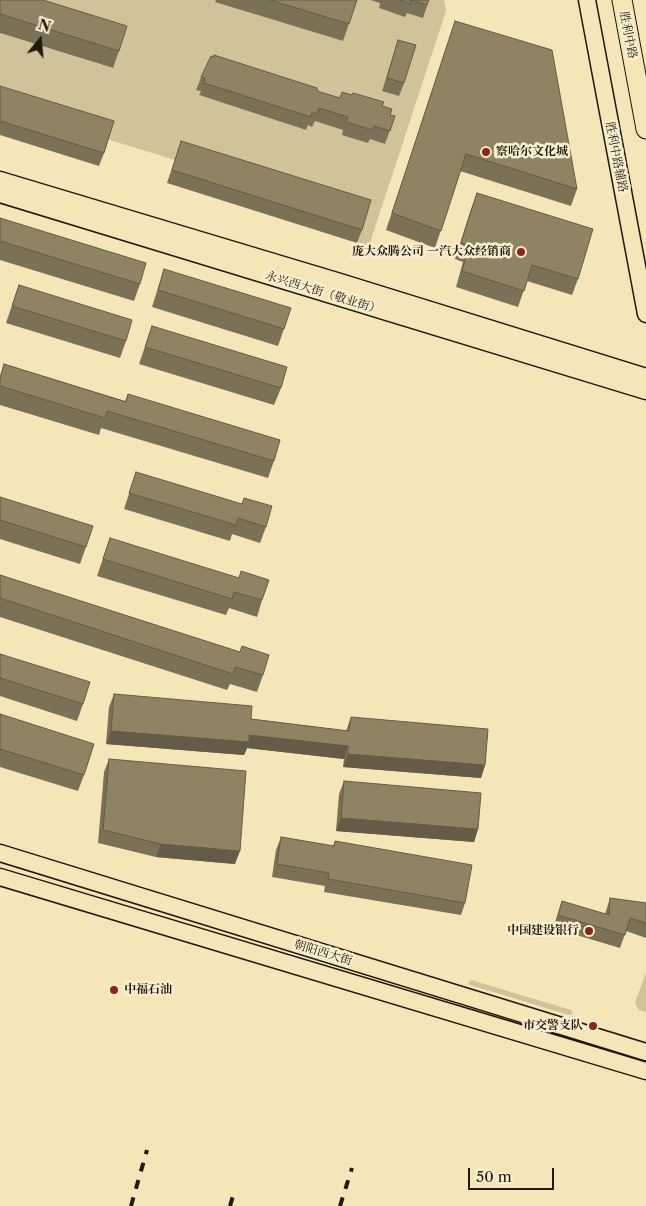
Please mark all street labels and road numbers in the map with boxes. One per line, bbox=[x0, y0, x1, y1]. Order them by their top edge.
street label: 胜利中路 bbox=[616, 10, 640, 60]
street label: 胜利中路辅路 bbox=[602, 120, 630, 194]
street label: 永兴西大街（敬业街） bbox=[264, 269, 382, 317]
street label: 朝阳西大街 bbox=[292, 937, 354, 969]

